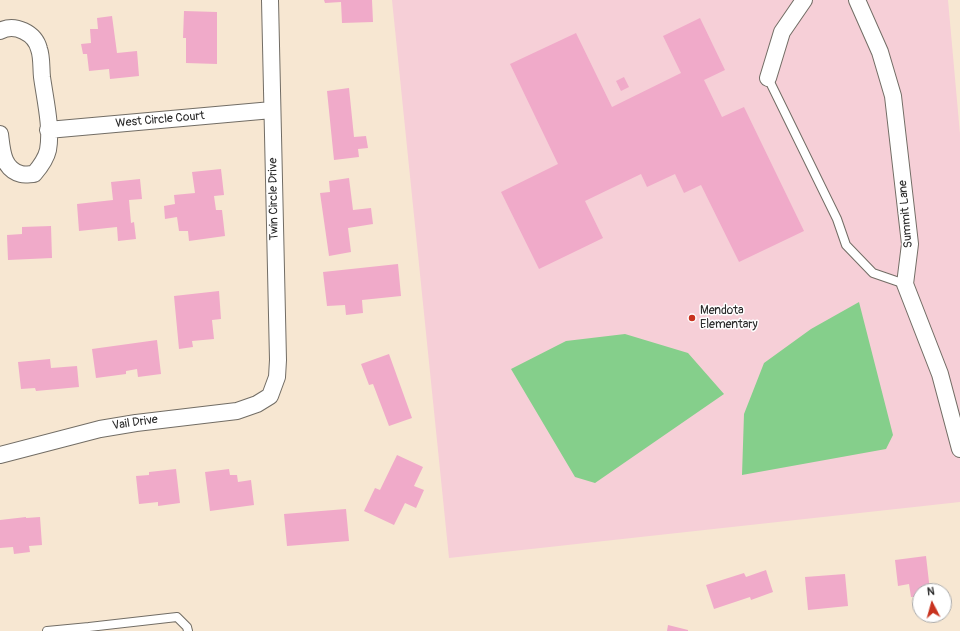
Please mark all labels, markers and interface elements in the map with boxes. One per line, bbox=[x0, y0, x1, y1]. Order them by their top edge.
street label: West Circle Court bbox=[115, 109, 205, 131]
street label: Twin Circle Drive bbox=[266, 158, 282, 240]
street label: Summit Lane bbox=[896, 179, 916, 249]
place label: Mendota Elementary bbox=[700, 304, 758, 332]
marker: Mendota Elementary bbox=[687, 313, 697, 323]
street label: Vail Drive bbox=[111, 413, 159, 433]
north arrow bbox=[912, 583, 952, 623]
text: N bbox=[926, 585, 935, 598]

